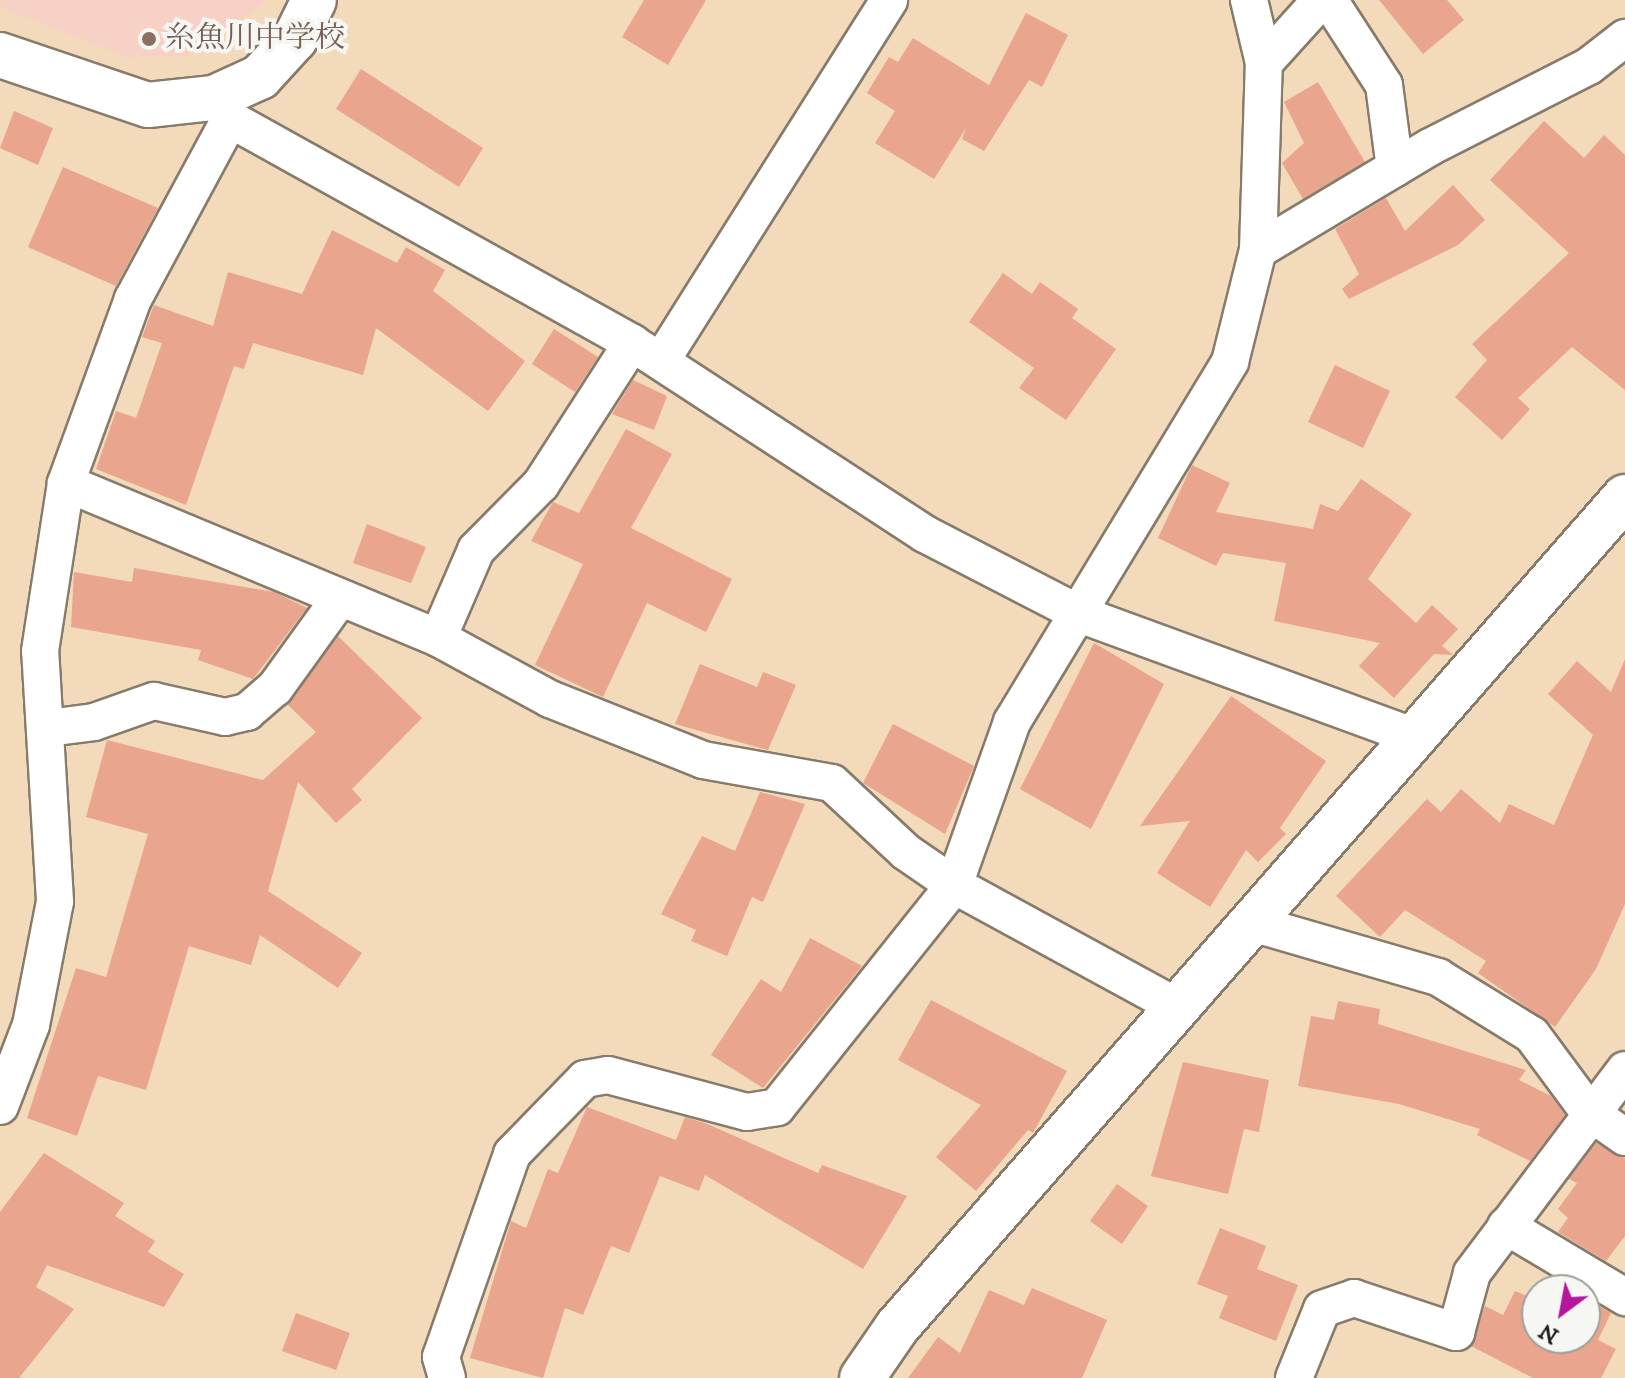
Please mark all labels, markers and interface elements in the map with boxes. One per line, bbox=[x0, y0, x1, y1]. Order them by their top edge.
place label: 糸魚川中学校 bbox=[165, 21, 345, 57]
marker: 糸魚川中学校 bbox=[140, 30, 158, 48]
north arrow bbox=[1521, 1274, 1601, 1354]
text: N bbox=[1534, 1317, 1564, 1349]

